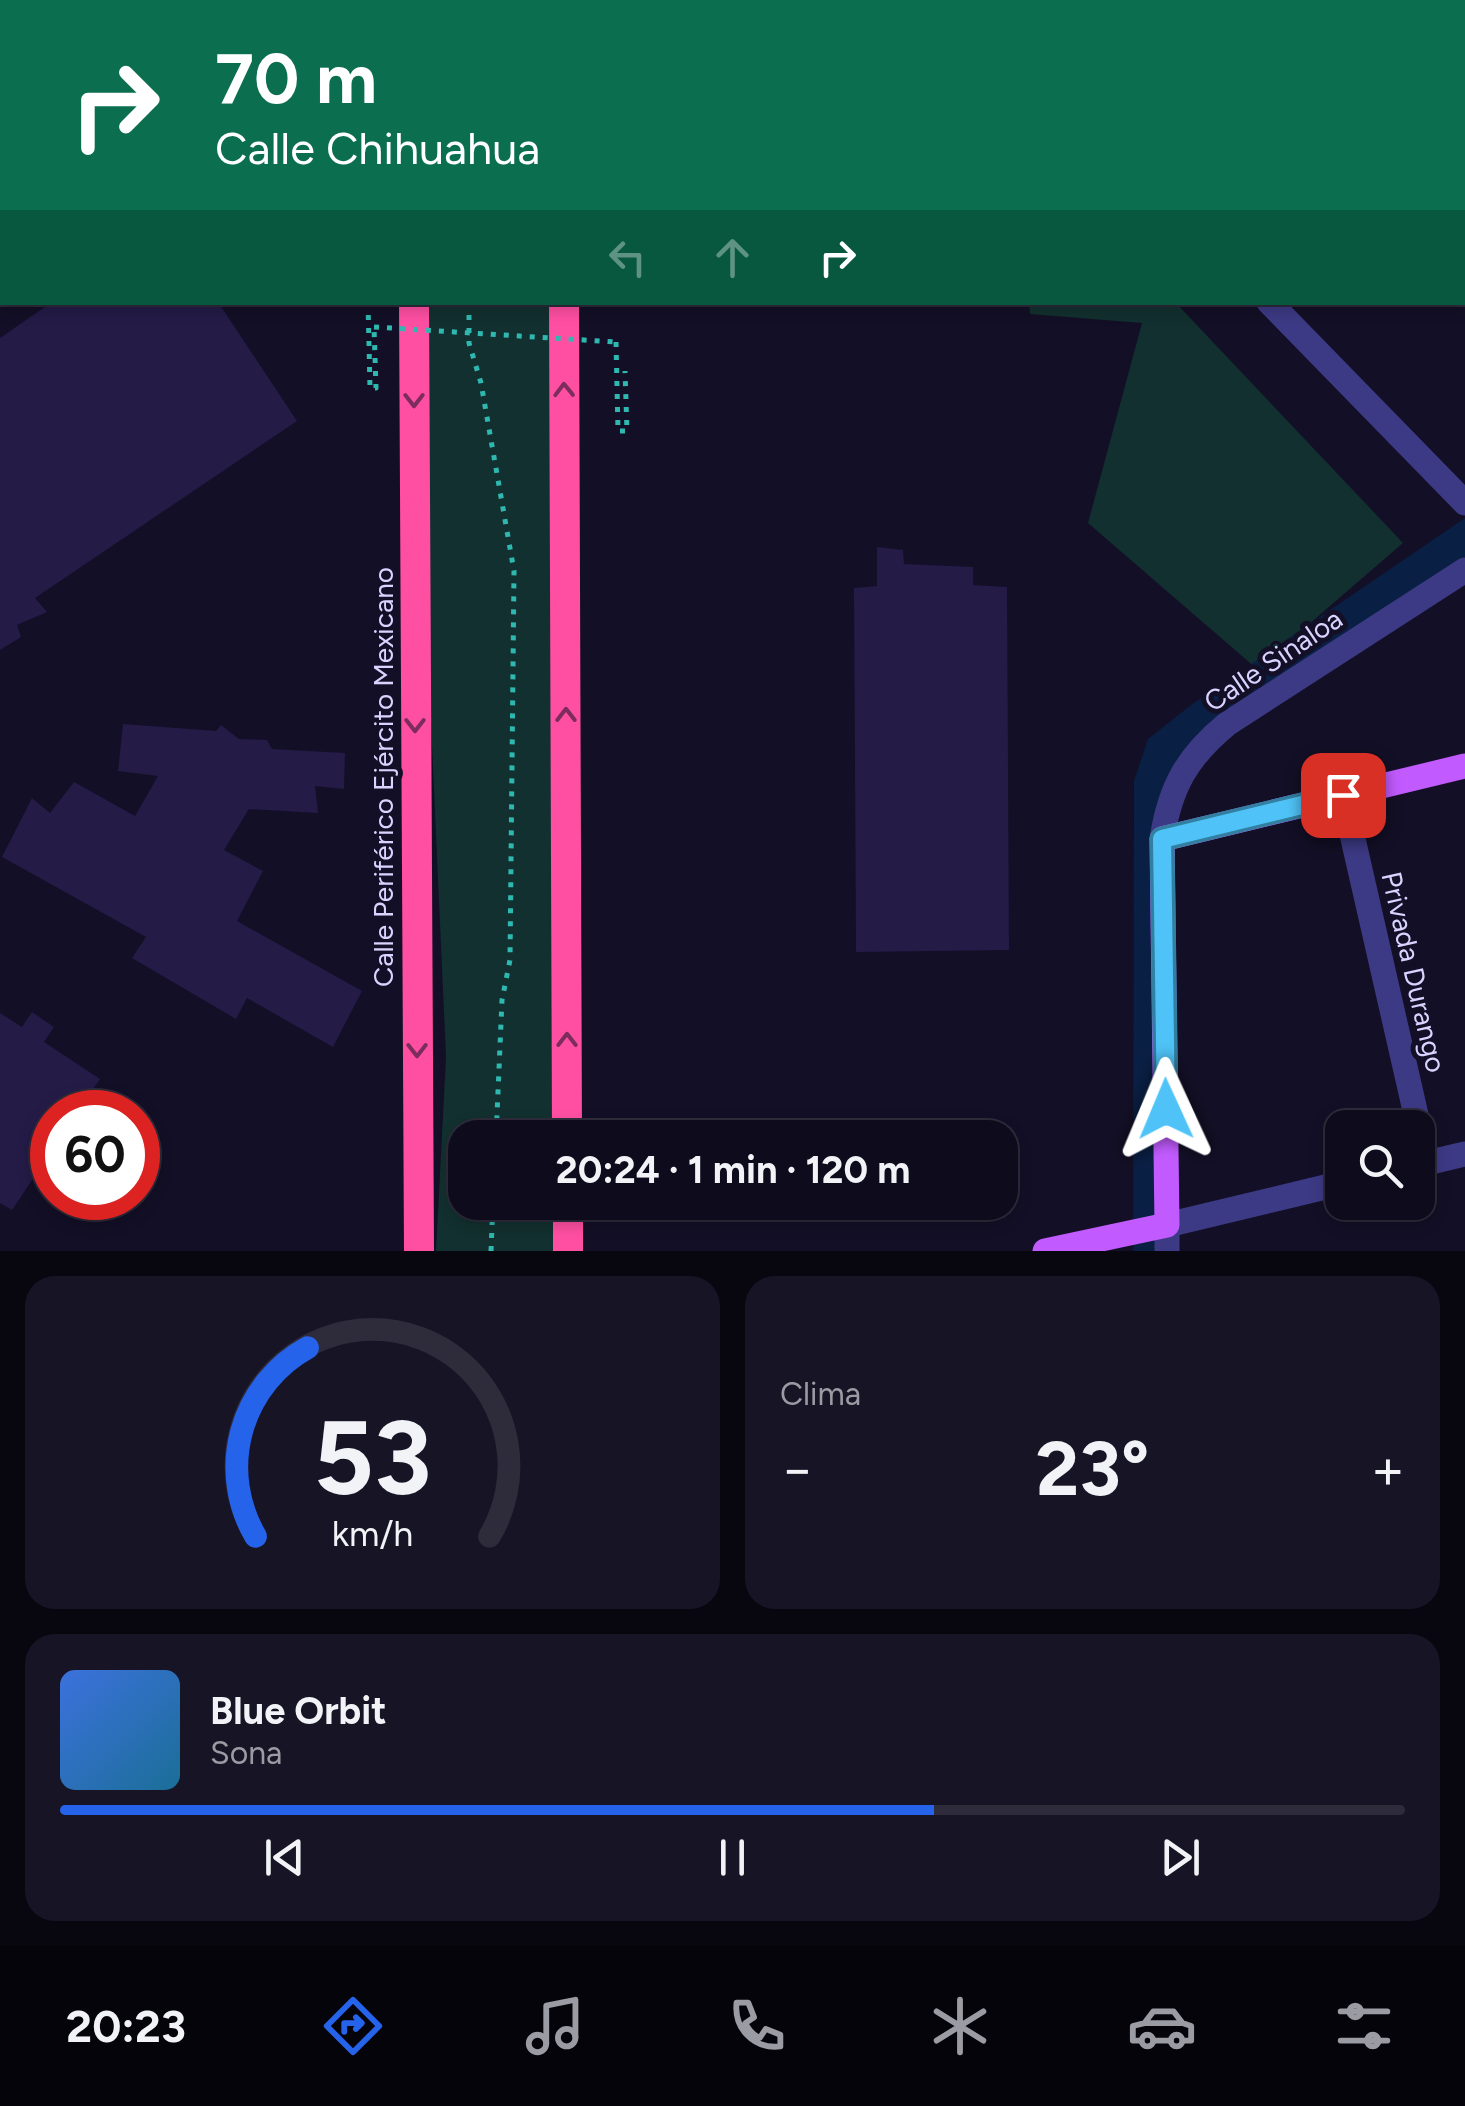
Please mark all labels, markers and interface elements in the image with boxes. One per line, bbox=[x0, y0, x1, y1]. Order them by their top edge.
text: 70 m bbox=[215, 36, 377, 121]
icon: right bbox=[50, 40, 180, 170]
text: Calle Chihuahua bbox=[215, 121, 540, 175]
icon: left bbox=[600, 230, 655, 285]
icon: ahead bbox=[705, 230, 760, 285]
icon: right bbox=[810, 230, 865, 285]
one-way arrow bbox=[553, 382, 575, 398]
one-way arrow bbox=[403, 392, 425, 408]
street label: Calle Periférico Ejército Mexicano bbox=[366, 567, 400, 987]
street label: Calle Sinaloa bbox=[1197, 601, 1349, 719]
one-way arrow bbox=[555, 707, 577, 722]
one-way arrow bbox=[404, 718, 426, 733]
pin bbox=[1301, 753, 1386, 838]
icon: arrive bbox=[1316, 768, 1371, 823]
street label: Privada Durango bbox=[1374, 868, 1454, 1076]
one-way arrow bbox=[556, 1032, 578, 1048]
one-way arrow bbox=[406, 1042, 428, 1058]
position arrow bbox=[1114, 1057, 1218, 1161]
speed limit sign: 60 bbox=[30, 1090, 160, 1220]
map controls bbox=[1325, 1110, 1435, 1220]
button: search bbox=[1325, 1110, 1435, 1220]
text: 20:24 · 1 min · 120 m bbox=[556, 1147, 910, 1193]
text: Clima bbox=[780, 1375, 861, 1413]
text: 53 bbox=[313, 1395, 432, 1520]
text: 23° bbox=[1036, 1424, 1149, 1514]
text: − bbox=[780, 1436, 814, 1502]
text: + bbox=[1371, 1436, 1405, 1502]
text: km/h bbox=[332, 1512, 413, 1555]
text: Blue Orbit bbox=[210, 1688, 386, 1734]
text: Sona bbox=[210, 1734, 282, 1772]
icon: previous bbox=[257, 1830, 312, 1885]
icon: pause bbox=[705, 1830, 760, 1885]
icon: next bbox=[1153, 1830, 1208, 1885]
icon: directions bbox=[318, 1991, 388, 2061]
icon: music bbox=[520, 1991, 590, 2061]
icon: phone bbox=[722, 1991, 792, 2061]
icon: climate bbox=[925, 1991, 995, 2061]
icon: car bbox=[1127, 1991, 1197, 2061]
icon: filters bbox=[1329, 1991, 1399, 2061]
text: 20:23 bbox=[66, 1999, 186, 2053]

